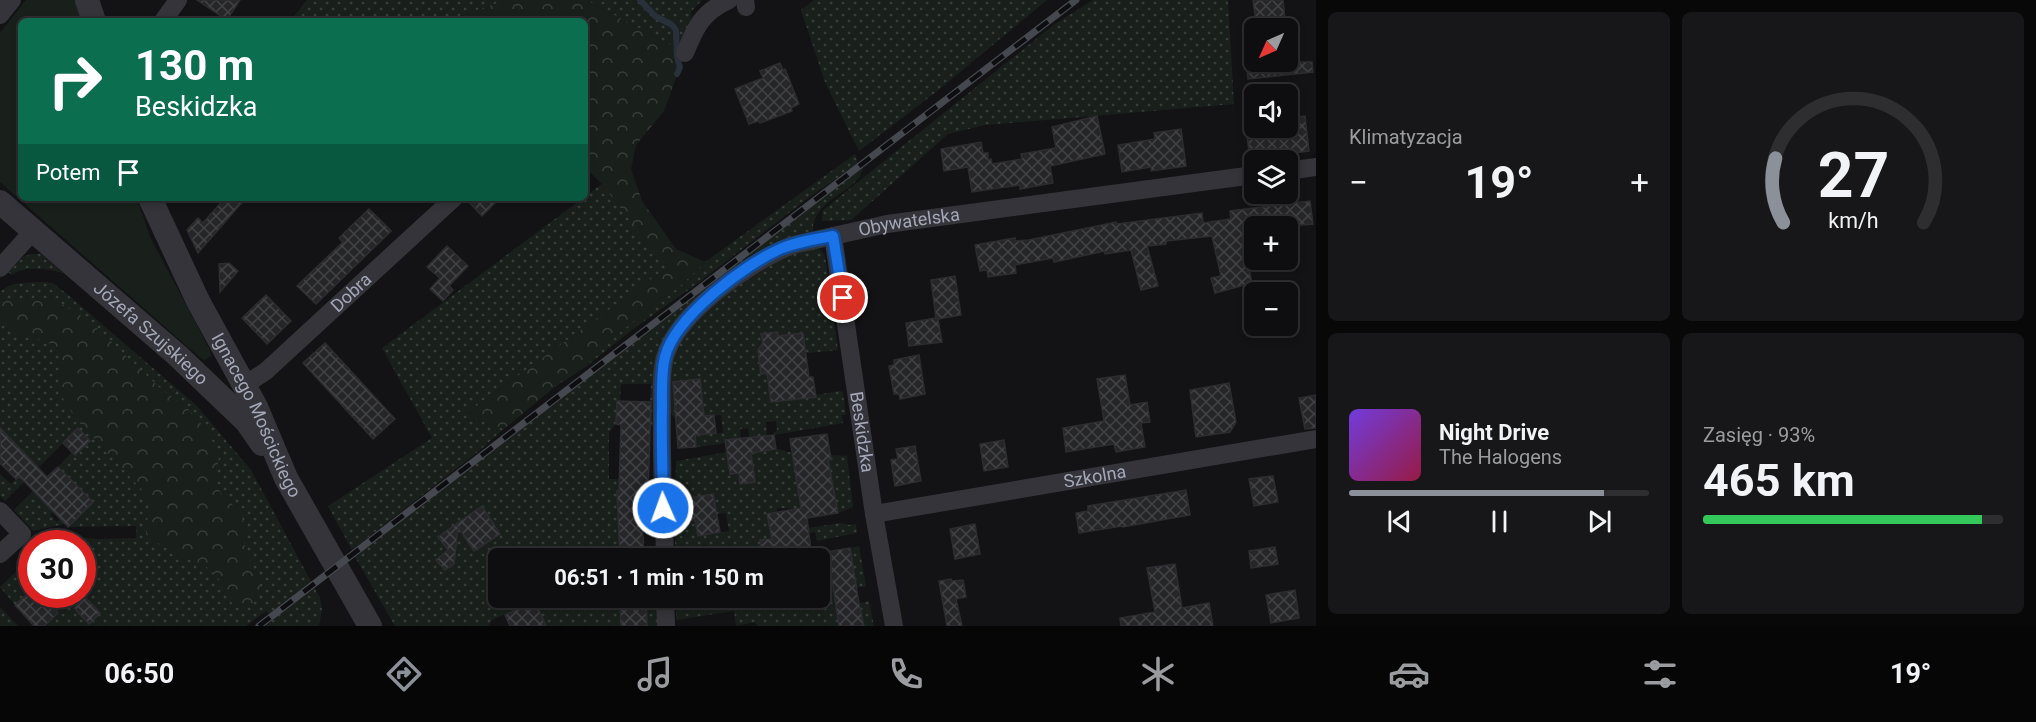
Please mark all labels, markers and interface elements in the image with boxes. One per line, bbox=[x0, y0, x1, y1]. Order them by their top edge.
north arrow bbox=[1244, 18, 1298, 72]
map controls bbox=[1244, 18, 1298, 336]
text: 130 m bbox=[135, 41, 254, 90]
icon: right bbox=[36, 42, 114, 120]
button: sound bbox=[1244, 84, 1298, 138]
text: Beskidzka bbox=[135, 91, 257, 123]
text: Klimatyzacja bbox=[1349, 125, 1463, 149]
text: 27 bbox=[1817, 139, 1889, 212]
button: layers bbox=[1244, 150, 1298, 204]
icon: arrive bbox=[112, 156, 145, 189]
text: 19° bbox=[1464, 156, 1534, 209]
text: Potem bbox=[36, 160, 100, 185]
text: − bbox=[1349, 163, 1368, 202]
text: + bbox=[1630, 163, 1649, 202]
street label: Obywatelska bbox=[856, 203, 961, 240]
text: km/h bbox=[1828, 209, 1878, 234]
button: + bbox=[1244, 216, 1298, 270]
street label: Dobra bbox=[326, 268, 376, 316]
pin bbox=[817, 272, 868, 323]
street label: Józefa Szujskiego bbox=[90, 277, 213, 389]
icon: arrive bbox=[826, 281, 859, 314]
button: − bbox=[1244, 282, 1298, 336]
street label: Ignacego Mościckiego bbox=[208, 329, 306, 501]
street label: Beskidzka bbox=[846, 390, 879, 474]
text: Night Drive bbox=[1439, 420, 1549, 445]
text: Zasięg · 93% bbox=[1703, 423, 1815, 447]
text: The Halogens bbox=[1439, 445, 1562, 469]
text: 465 km bbox=[1703, 454, 1855, 507]
street label: Szkolna bbox=[1062, 460, 1128, 492]
position arrow bbox=[631, 476, 695, 540]
icon: previous bbox=[1383, 505, 1416, 538]
icon: pause bbox=[1483, 505, 1516, 538]
icon: next bbox=[1583, 505, 1616, 538]
speed limit sign: 30 bbox=[18, 530, 96, 608]
text: 06:51 · 1 min · 150 m bbox=[554, 565, 764, 590]
icon: directions bbox=[383, 653, 425, 695]
icon: music bbox=[634, 653, 676, 695]
icon: phone bbox=[885, 653, 927, 695]
icon: climate bbox=[1137, 653, 1179, 695]
icon: car bbox=[1388, 653, 1430, 695]
icon: filters bbox=[1639, 653, 1681, 695]
text: 06:50 bbox=[105, 658, 174, 690]
text: 19° bbox=[1890, 658, 1931, 690]

